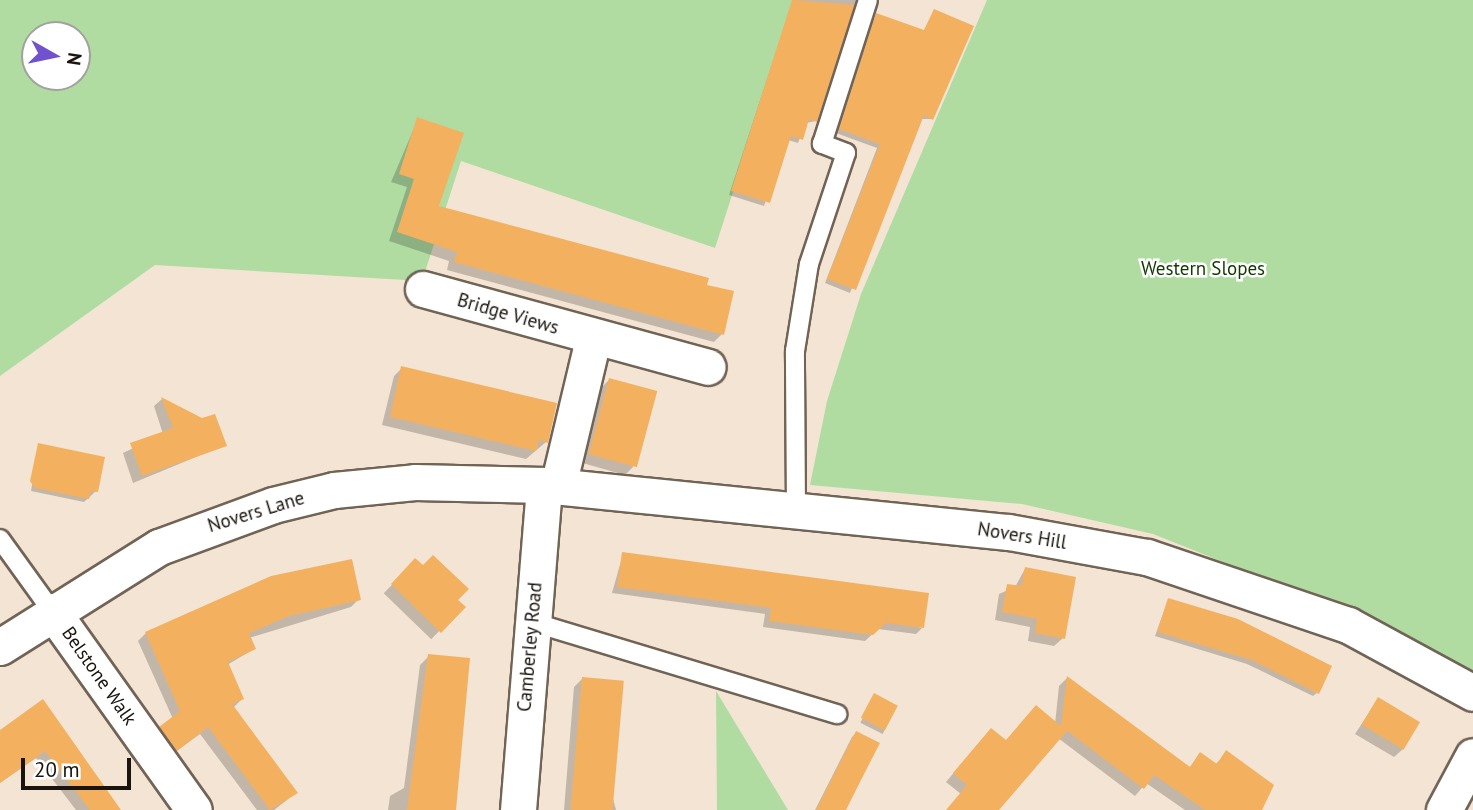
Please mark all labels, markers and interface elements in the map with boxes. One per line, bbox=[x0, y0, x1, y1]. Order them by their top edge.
north arrow bbox=[21, 21, 91, 91]
text: N bbox=[62, 51, 88, 67]
park label: Western Slopes bbox=[1141, 258, 1265, 280]
street label: Bridge Views bbox=[454, 289, 562, 339]
street label: Novers Lane bbox=[205, 487, 307, 537]
street label: Novers Hill bbox=[976, 518, 1068, 554]
street label: Camberley Road bbox=[513, 581, 547, 713]
street label: Belstone Walk bbox=[57, 622, 141, 730]
scale bar bbox=[24, 744, 135, 788]
text: 20 m bbox=[34, 756, 80, 783]

